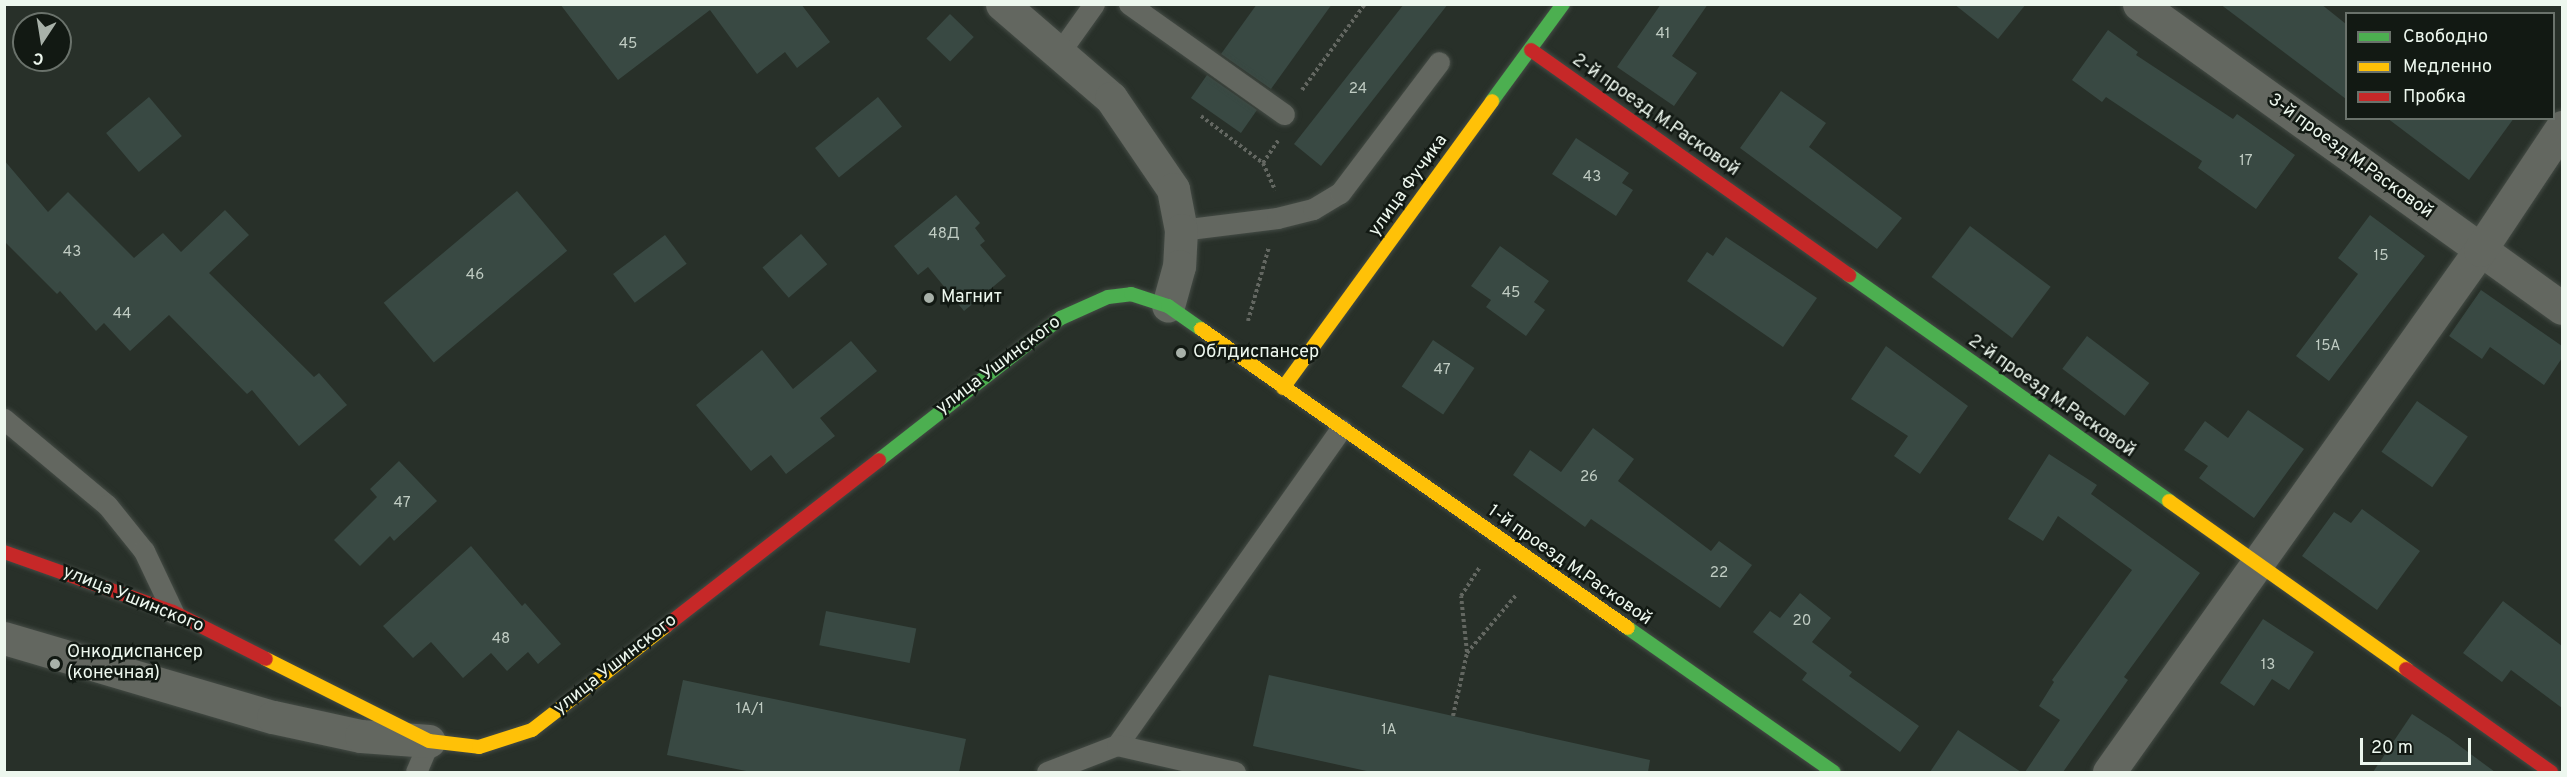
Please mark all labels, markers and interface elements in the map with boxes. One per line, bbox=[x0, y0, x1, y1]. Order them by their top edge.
north arrow bbox=[12, 12, 72, 72]
legend bbox=[2345, 12, 2555, 120]
house number: 41 bbox=[1656, 26, 1670, 44]
text: Свободно bbox=[2403, 26, 2488, 49]
house number: 45 bbox=[619, 36, 637, 54]
text: С bbox=[32, 47, 46, 68]
street label: 2-й проезд М.Расковой bbox=[1567, 50, 1743, 182]
text: Медленно bbox=[2403, 56, 2492, 79]
house number: 24 bbox=[1349, 81, 1367, 99]
text: Пробка bbox=[2403, 86, 2466, 109]
street label: 3-й проезд М.Расковой bbox=[2263, 90, 2437, 224]
street label: улица Фучика bbox=[1365, 131, 1453, 241]
house number: 17 bbox=[2239, 153, 2253, 171]
house number: 43 bbox=[1583, 169, 1601, 187]
house number: 48Д bbox=[928, 226, 960, 244]
house number: 43 bbox=[63, 244, 81, 262]
house number: 15 bbox=[2374, 248, 2388, 266]
house number: 46 bbox=[466, 267, 484, 285]
house number: 45 bbox=[1502, 285, 1520, 303]
place label: Магнит bbox=[941, 287, 1002, 309]
marker: Магнит bbox=[922, 291, 936, 305]
house number: 44 bbox=[113, 306, 131, 324]
street label: улица Ушинского bbox=[932, 312, 1066, 420]
street label: 2-й проезд М.Расковой bbox=[1963, 331, 2139, 463]
house number: 15А bbox=[2316, 338, 2340, 356]
place label: Облдиспансер bbox=[1193, 342, 1319, 364]
marker: Облдиспансер bbox=[1174, 346, 1188, 360]
house number: 47 bbox=[1434, 362, 1450, 380]
house number: 26 bbox=[1580, 469, 1598, 487]
house number: 47 bbox=[394, 495, 410, 513]
street label: 1-й проезд М.Расковой bbox=[1483, 501, 1655, 631]
street label: улица Ушинского bbox=[59, 562, 207, 638]
house number: 22 bbox=[1710, 565, 1728, 583]
street label: улица Ушинского bbox=[550, 610, 682, 720]
house number: 20 bbox=[1793, 613, 1811, 631]
house number: 48 bbox=[492, 631, 510, 649]
place label: Онкодиспансер (конечная) bbox=[67, 643, 203, 686]
marker: Онкодиспансер (конечная) bbox=[48, 657, 62, 671]
house number: 13 bbox=[2261, 657, 2275, 675]
house number: 1А/1 bbox=[736, 701, 764, 719]
house number: 1А bbox=[1381, 722, 1397, 740]
scale bar bbox=[2363, 726, 2474, 764]
text: 20 m bbox=[2371, 737, 2413, 760]

